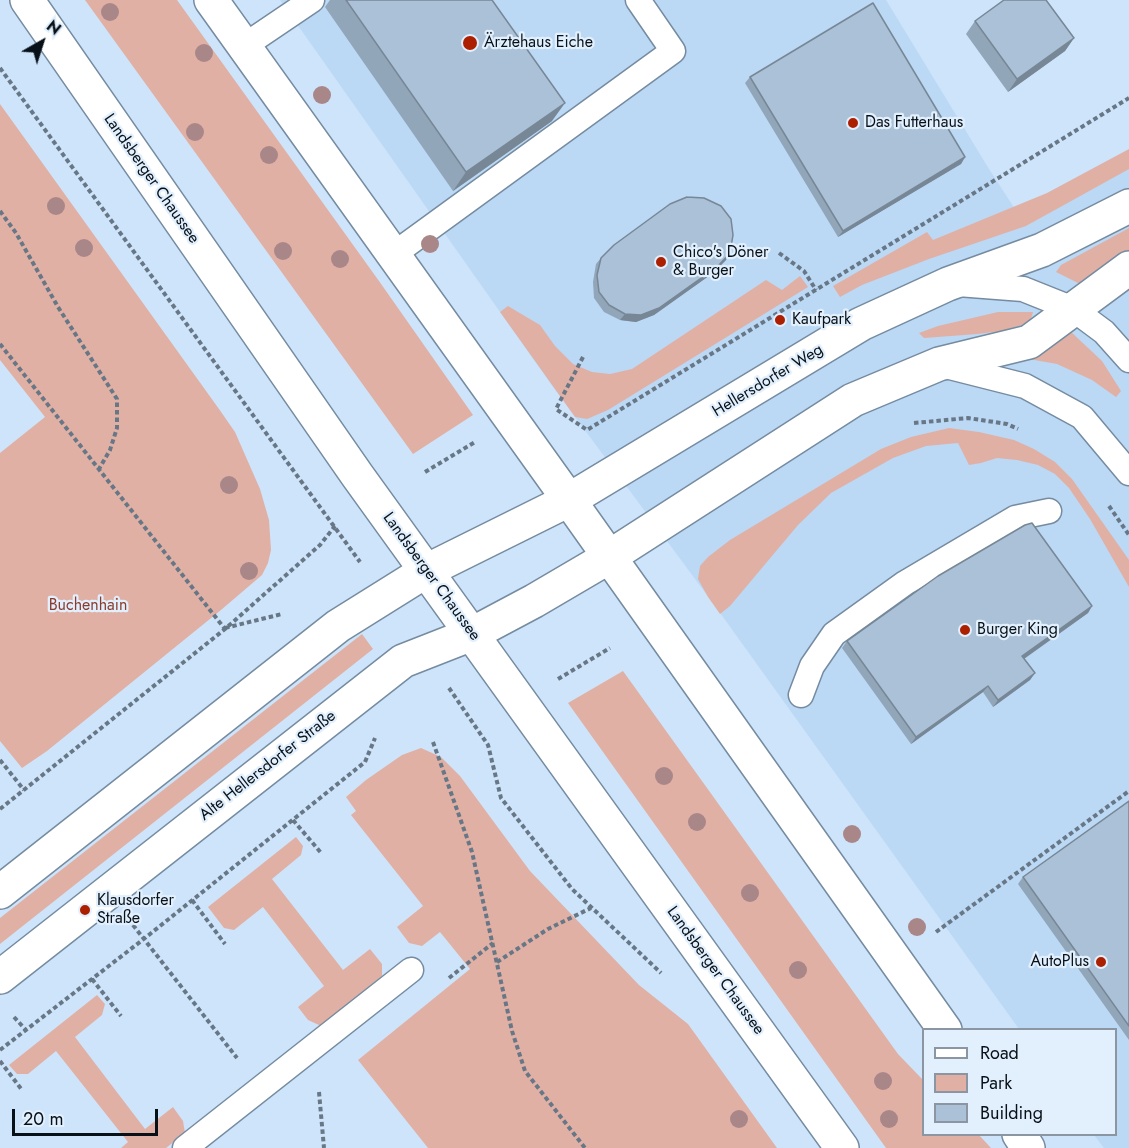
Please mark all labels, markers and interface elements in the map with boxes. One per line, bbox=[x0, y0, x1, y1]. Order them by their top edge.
north arrow bbox=[12, 12, 72, 72]
text: N bbox=[41, 15, 66, 41]
place label: Ärztehaus Eiche bbox=[484, 33, 593, 53]
marker: Ärztehaus Eiche bbox=[461, 34, 479, 52]
street label: Landsberger Chaussee bbox=[99, 110, 203, 248]
place label: Das Futterhaus bbox=[865, 113, 963, 133]
marker: Das Futterhaus bbox=[846, 116, 860, 130]
place label: Chico's Döner & Burger bbox=[673, 243, 768, 281]
marker: Chico's Döner & Burger bbox=[654, 255, 668, 269]
place label: Kaufpark bbox=[792, 310, 851, 330]
marker: Kaufpark bbox=[773, 313, 787, 327]
street label: Hellersdorfer Weg bbox=[709, 340, 827, 422]
street label: Landsberger Chaussee bbox=[378, 509, 484, 645]
park label: Buchenhain bbox=[49, 596, 127, 616]
place label: Burger King bbox=[977, 620, 1058, 640]
marker: Burger King bbox=[958, 623, 972, 637]
street label: Alte Hellersdorfer Straße bbox=[196, 707, 340, 825]
place label: Klausdorfer Straße bbox=[97, 891, 174, 929]
marker: Klausdorfer Straße bbox=[78, 903, 92, 917]
street label: Landsberger Chaussee bbox=[662, 903, 768, 1039]
place label: AutoPlus bbox=[1030, 952, 1089, 972]
marker: AutoPlus bbox=[1094, 955, 1108, 969]
legend bbox=[922, 1028, 1117, 1136]
text: Road bbox=[980, 1040, 1019, 1066]
text: Park bbox=[980, 1070, 1012, 1096]
scale bar bbox=[15, 1097, 160, 1135]
text: Building bbox=[980, 1100, 1043, 1126]
text: 20 m bbox=[23, 1106, 63, 1132]

